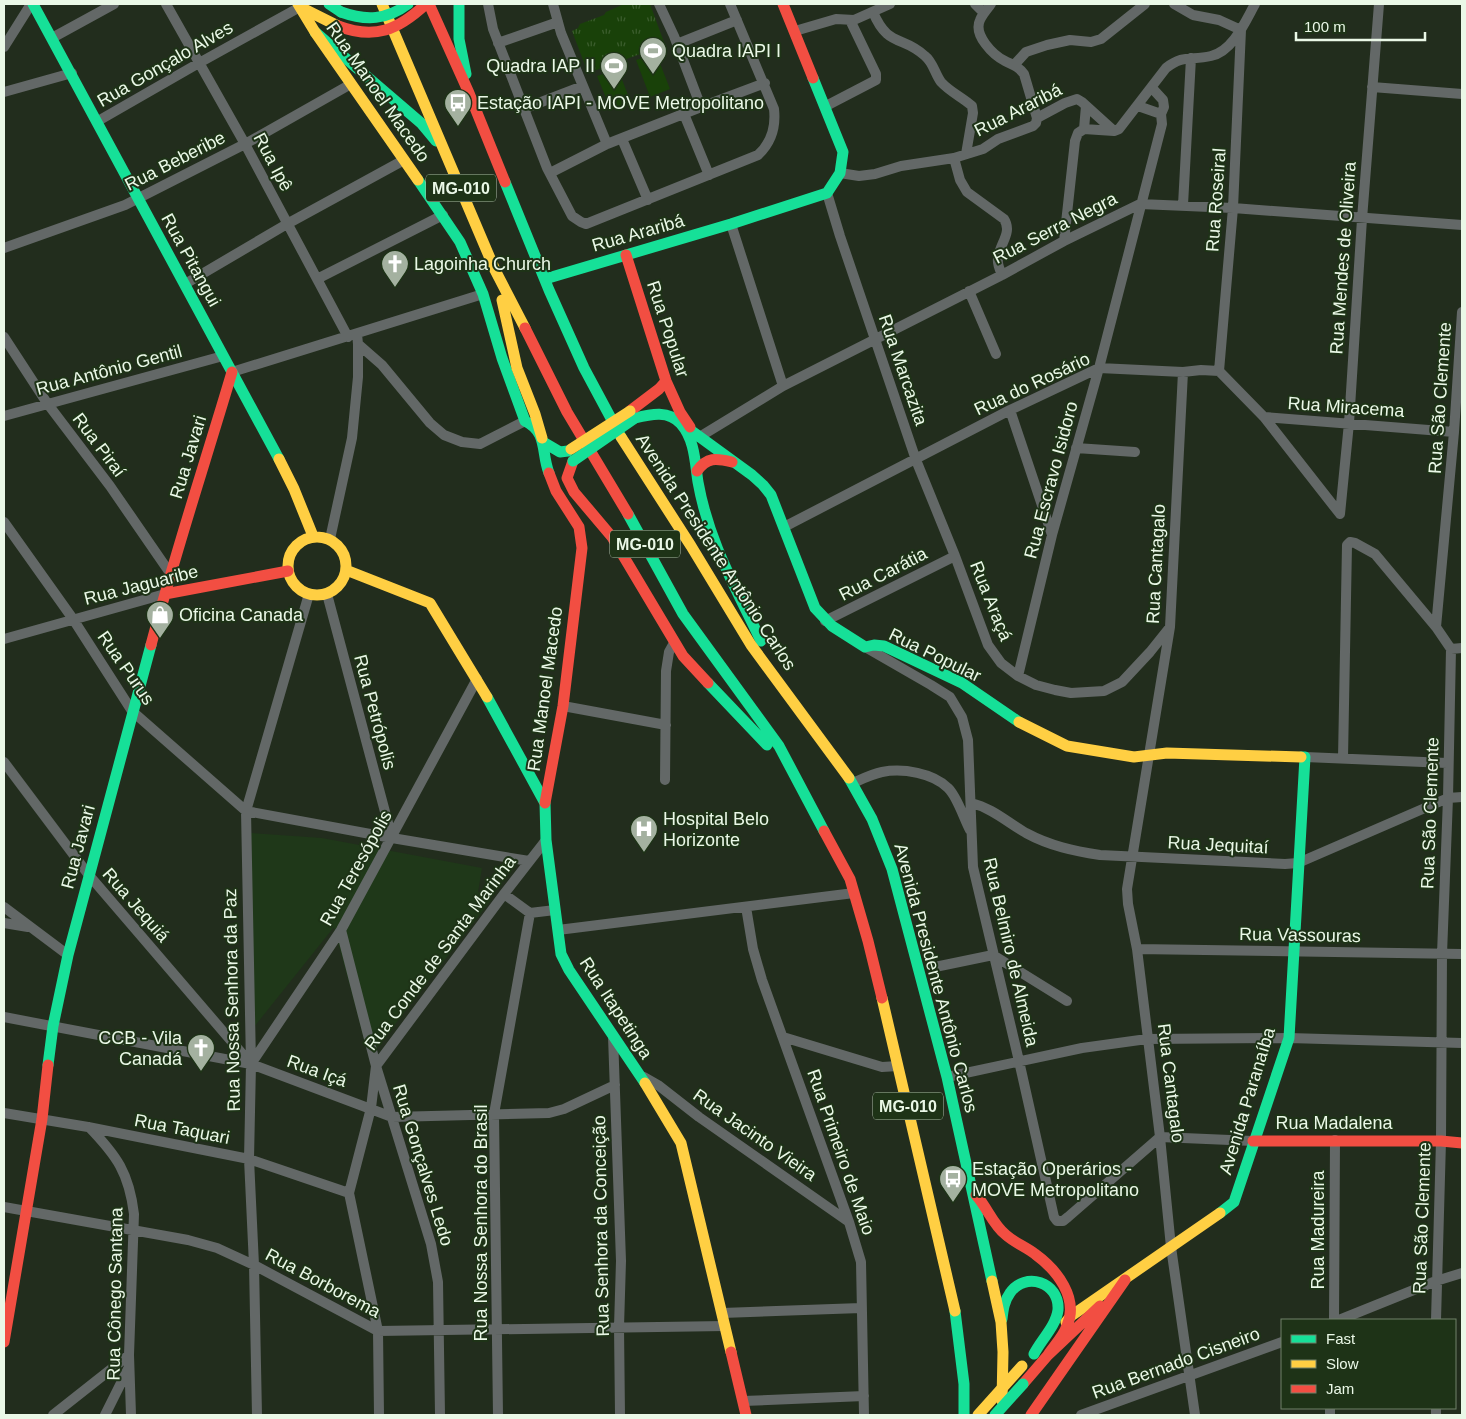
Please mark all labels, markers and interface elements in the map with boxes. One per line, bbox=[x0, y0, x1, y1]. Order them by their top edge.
scale bar bbox=[1296, 10, 1425, 42]
street label: Rua Gonçalo Alves bbox=[94, 17, 236, 111]
street label: Rua Manoel Macedo bbox=[322, 18, 434, 166]
text: 100 m bbox=[1304, 18, 1346, 35]
sports icon: Quadra IAPI I bbox=[638, 36, 668, 75]
place label: Quadra IAPI I bbox=[672, 41, 781, 61]
sports icon: Quadra IAP II bbox=[599, 51, 629, 90]
place label: Quadra IAP II bbox=[486, 56, 595, 76]
street label: Rua Araribá bbox=[971, 79, 1066, 140]
bus stop icon: Estação IAPI - MOVE Metropolitano bbox=[443, 88, 473, 127]
place label: Estação IAPI - MOVE Metropolitano bbox=[477, 93, 764, 113]
street label: Rua Beberibe bbox=[121, 127, 229, 195]
street label: Rua Ipê bbox=[249, 129, 297, 195]
street label: Rua Roseiral bbox=[1202, 147, 1230, 253]
street label: Rua Mendes de Oliveira bbox=[1326, 160, 1360, 355]
road number: MG-010 bbox=[426, 174, 496, 202]
street label: Rua Serra Negra bbox=[990, 188, 1121, 268]
street label: Rua Pitangui bbox=[157, 210, 225, 310]
street label: Rua Araribá bbox=[590, 210, 687, 256]
church icon: Lagoinha Church bbox=[380, 249, 410, 288]
place label: Lagoinha Church bbox=[414, 254, 551, 274]
street label: Rua Popular bbox=[643, 278, 693, 380]
street label: Rua Marcazita bbox=[875, 312, 932, 429]
street label: Rua São Clemente bbox=[1425, 321, 1455, 475]
street label: Rua Antônio Gentil bbox=[34, 341, 184, 399]
street label: Rua do Rosário bbox=[971, 349, 1093, 419]
street label: Rua Miracema bbox=[1287, 393, 1406, 421]
street label: Rua Escravo Isidoro bbox=[1020, 399, 1082, 561]
street label: Rua Piraí bbox=[68, 409, 130, 481]
street label: Rua Javari bbox=[166, 413, 210, 501]
street label: Avenida Presidente Antônio Carlos bbox=[632, 430, 800, 674]
street label: Rua Cantagalo bbox=[1143, 504, 1169, 624]
road number: MG-010 bbox=[610, 530, 680, 558]
street label: Rua Carátia bbox=[836, 543, 931, 605]
street label: Rua Araçá bbox=[966, 558, 1016, 645]
street label: Rua Jaguaribe bbox=[82, 561, 200, 609]
shop icon: Oficina Canada bbox=[145, 600, 175, 639]
place label: Oficina Canada bbox=[179, 605, 304, 625]
street label: Rua Manoel Macedo bbox=[524, 605, 566, 773]
street label: Rua Popular bbox=[886, 624, 984, 686]
street label: Rua Purus bbox=[93, 627, 159, 709]
street label: Rua Petrópolis bbox=[350, 652, 400, 772]
street label: Rua São Clemente bbox=[1417, 737, 1443, 889]
street label: Rua Javari bbox=[57, 803, 99, 891]
street label: Rua Teresópolis bbox=[316, 807, 396, 929]
place label: Hospital Belo Horizonte bbox=[663, 809, 769, 850]
hospital icon: Hospital Belo Horizonte bbox=[629, 814, 659, 853]
street label: Rua Jequitaí bbox=[1167, 832, 1269, 858]
street label: Avenida Presidente Antônio Carlos bbox=[890, 841, 982, 1115]
street label: Rua Conde de Santa Marinha bbox=[360, 851, 520, 1054]
street label: Rua Belmiro de Almeida bbox=[980, 856, 1043, 1049]
street label: Rua Jequiá bbox=[99, 864, 174, 947]
street label: Rua Nossa Senhora da Paz bbox=[220, 888, 244, 1112]
street label: Rua Vassouras bbox=[1239, 924, 1361, 946]
street label: Rua Itapetinga bbox=[576, 953, 657, 1063]
street label: Rua Cantagalo bbox=[1154, 1022, 1188, 1144]
street label: Avenida Paranaíba bbox=[1215, 1024, 1279, 1177]
place label: CCB - Vila Canadá bbox=[98, 1028, 183, 1069]
church icon: CCB - Vila Canadá bbox=[186, 1033, 216, 1072]
street label: Rua Içá bbox=[284, 1051, 350, 1091]
street label: Rua Primeiro de Maio bbox=[803, 1066, 879, 1238]
street label: Rua Gonçalves Ledo bbox=[389, 1082, 457, 1248]
street label: Rua Jacinto Vieira bbox=[690, 1085, 821, 1186]
road number: MG-010 bbox=[873, 1092, 943, 1120]
street label: Rua Nossa Senhora do Brasil bbox=[471, 1104, 491, 1342]
street label: Rua Taquari bbox=[133, 1110, 231, 1148]
street label: Rua Madalena bbox=[1275, 1113, 1394, 1133]
street label: Rua Senhora da Conceição bbox=[589, 1115, 613, 1337]
street label: Rua São Clemente bbox=[1409, 1142, 1435, 1294]
place label: Estação Operários - MOVE Metropolitano bbox=[972, 1159, 1139, 1200]
bus stop icon: Estação Operários - MOVE Metropolitano bbox=[938, 1164, 968, 1203]
street label: Rua Madureira bbox=[1308, 1169, 1328, 1290]
street label: Rua Cônego Santana bbox=[103, 1206, 127, 1381]
street label: Rua Borborema bbox=[262, 1244, 385, 1322]
legend bbox=[1281, 1319, 1456, 1409]
street label: Rua Bernado Cisneiro bbox=[1089, 1323, 1263, 1403]
text: Fast bbox=[1326, 1330, 1356, 1347]
text: Slow bbox=[1326, 1355, 1359, 1372]
text: Jam bbox=[1326, 1380, 1354, 1397]

